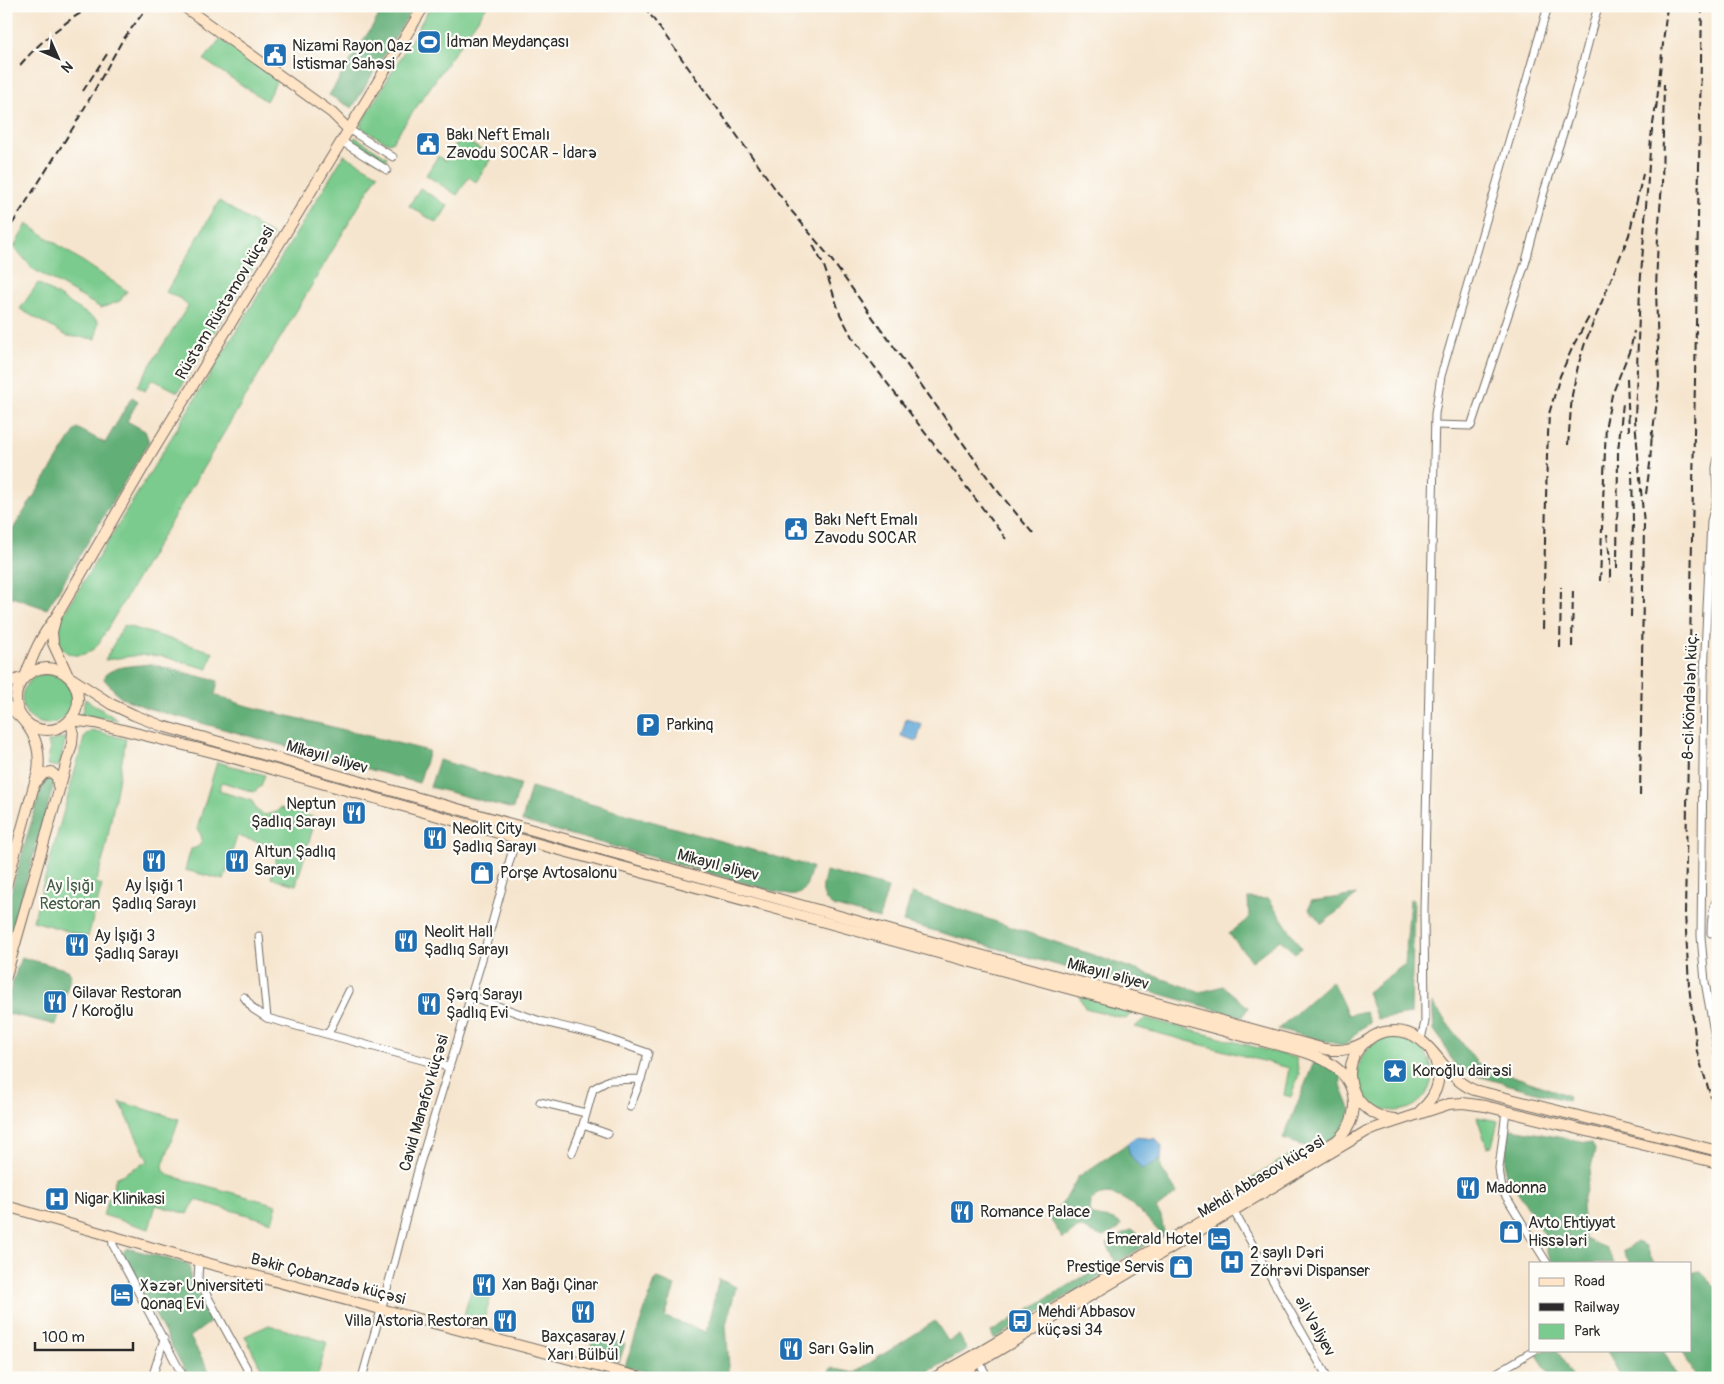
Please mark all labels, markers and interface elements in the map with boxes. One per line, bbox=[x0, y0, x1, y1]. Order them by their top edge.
sports icon: İdman Meydançası bbox=[416, 29, 442, 55]
north arrow bbox=[32, 32, 82, 82]
place label: İdman Meydançası bbox=[446, 32, 569, 52]
place label: Nizami Rayon Qaz İstismar Sahəsi bbox=[292, 36, 412, 74]
public building icon: Nizami Rayon Qaz İstismar Sahəsi bbox=[262, 42, 288, 68]
text: N bbox=[57, 57, 76, 76]
place label: Bakı Neft Emalı Zavodu SOCAR - İdarə bbox=[446, 125, 597, 163]
public building icon: Bakı Neft Emalı Zavodu SOCAR - İdarə bbox=[415, 131, 441, 157]
street label: Rüstəm Rüstəmov küçəsi bbox=[171, 223, 279, 383]
place label: Bakı Neft Emalı Zavodu SOCAR bbox=[814, 510, 918, 548]
public building icon: Bakı Neft Emalı Zavodu SOCAR bbox=[783, 516, 809, 542]
street label: 8-ci Köndələn küç. bbox=[1678, 632, 1702, 760]
parking icon: Parkinq bbox=[635, 712, 661, 738]
place label: Parkinq bbox=[666, 715, 714, 735]
street label: Mikayıl Əliyev bbox=[284, 736, 370, 778]
place label: Neptun Şadlıq Sarayı bbox=[251, 794, 336, 832]
restaurant icon: Neptun Şadlıq Sarayı bbox=[341, 800, 367, 826]
place label: Neolit City Şadlıq Sarayı bbox=[452, 819, 537, 857]
restaurant icon: Neolit City Şadlıq Sarayı bbox=[422, 825, 448, 851]
place label: Altun Şadlıq Sarayı bbox=[254, 842, 336, 880]
street label: Mikayıl Əliyev bbox=[675, 844, 761, 886]
restaurant icon: Ay İşığı 1 Şadlıq Sarayı bbox=[141, 848, 167, 874]
restaurant icon: Altun Şadlıq Sarayı bbox=[224, 848, 250, 874]
shop icon: Porşe Avtosalonu bbox=[469, 860, 495, 886]
place label: Porşe Avtosalonu bbox=[500, 863, 617, 883]
park label: Ay İşığı Restoran bbox=[39, 876, 101, 914]
place label: Ay İşığı 1 Şadlıq Sarayı bbox=[112, 876, 196, 914]
place label: Neolit Hall Şadlıq Sarayı bbox=[424, 922, 509, 960]
place label: Ay İşığı 3 Şadlıq Sarayı bbox=[94, 926, 179, 964]
restaurant icon: Neolit Hall Şadlıq Sarayı bbox=[393, 928, 419, 954]
restaurant icon: Ay İşığı 3 Şadlıq Sarayı bbox=[64, 932, 90, 958]
street label: Mikayıl Əliyev bbox=[1065, 953, 1151, 995]
place label: Gilavar Restoran / Koroğlu bbox=[72, 983, 182, 1021]
place label: Şərq Sarayı Şadlıq Evi bbox=[446, 985, 523, 1023]
restaurant icon: Gilavar Restoran / Koroğlu bbox=[42, 989, 68, 1015]
restaurant icon: Şərq Sarayı Şadlıq Evi bbox=[416, 991, 442, 1017]
street label: Cavid Manafov küçəsi bbox=[395, 1032, 453, 1174]
place icon: Koroğlu dairəsi bbox=[1382, 1058, 1408, 1084]
place label: Koroğlu dairəsi bbox=[1412, 1061, 1512, 1081]
street label: Mehdi Abbasov küçəsi bbox=[1194, 1131, 1328, 1223]
restaurant icon: Madonna bbox=[1455, 1175, 1481, 1201]
place label: Madonna bbox=[1486, 1178, 1546, 1198]
hospital icon: Nigar Klinikasi bbox=[44, 1186, 70, 1212]
place label: Nigar Klinikasi bbox=[74, 1189, 165, 1209]
restaurant icon: Romance Palace bbox=[949, 1199, 975, 1225]
place label: Romance Palace bbox=[980, 1202, 1090, 1222]
place label: Avto Ehtiyyat Hissәlәri bbox=[1528, 1213, 1616, 1251]
shop icon: Avto Ehtiyyat Hissәlәri bbox=[1498, 1219, 1524, 1245]
hotel icon: Emerald Hotel bbox=[1206, 1226, 1232, 1252]
place label: Emerald Hotel bbox=[1106, 1229, 1202, 1249]
place label: 2 saylı Dəri Zöhrəvi Dispanser bbox=[1250, 1243, 1370, 1281]
street label: Bəkir Çobanzadə küçəsi bbox=[248, 1249, 408, 1309]
hospital icon: 2 saylı Dəri Zöhrəvi Dispanser bbox=[1219, 1249, 1245, 1275]
shop icon: Prestige Servis bbox=[1168, 1254, 1194, 1280]
place label: Prestige Servis bbox=[1066, 1257, 1164, 1277]
legend bbox=[1529, 1262, 1692, 1352]
restaurant icon: Xan Bağı Çinar bbox=[471, 1272, 497, 1298]
text: Road bbox=[1574, 1272, 1605, 1291]
place label: Xan Bağı Çinar bbox=[502, 1275, 598, 1295]
place label: Xəzər Universiteti Qonaq Evi bbox=[140, 1276, 263, 1314]
hotel icon: Xəzər Universiteti Qonaq Evi bbox=[109, 1282, 135, 1308]
street label: Əli Vəliyev bbox=[1290, 1292, 1340, 1360]
text: Railway bbox=[1574, 1298, 1620, 1317]
restaurant icon: Baxçasaray / Xarı Bülbül bbox=[570, 1299, 596, 1325]
place label: Mehdi Abbasov küçəsi 34 bbox=[1038, 1302, 1136, 1340]
restaurant icon: Villa Astoria Restoran bbox=[492, 1308, 518, 1334]
bus stop icon: Mehdi Abbasov küçəsi 34 bbox=[1007, 1308, 1033, 1334]
place label: Villa Astoria Restoran bbox=[344, 1311, 488, 1331]
scale bar bbox=[35, 1319, 132, 1351]
text: Park bbox=[1574, 1322, 1601, 1341]
place label: Baxçasaray / Xarı Bülbül bbox=[541, 1327, 625, 1365]
text: 100 m bbox=[42, 1328, 85, 1347]
restaurant icon: Sarı Gəlin bbox=[778, 1336, 804, 1362]
place label: Sarı Gəlin bbox=[808, 1339, 874, 1359]

